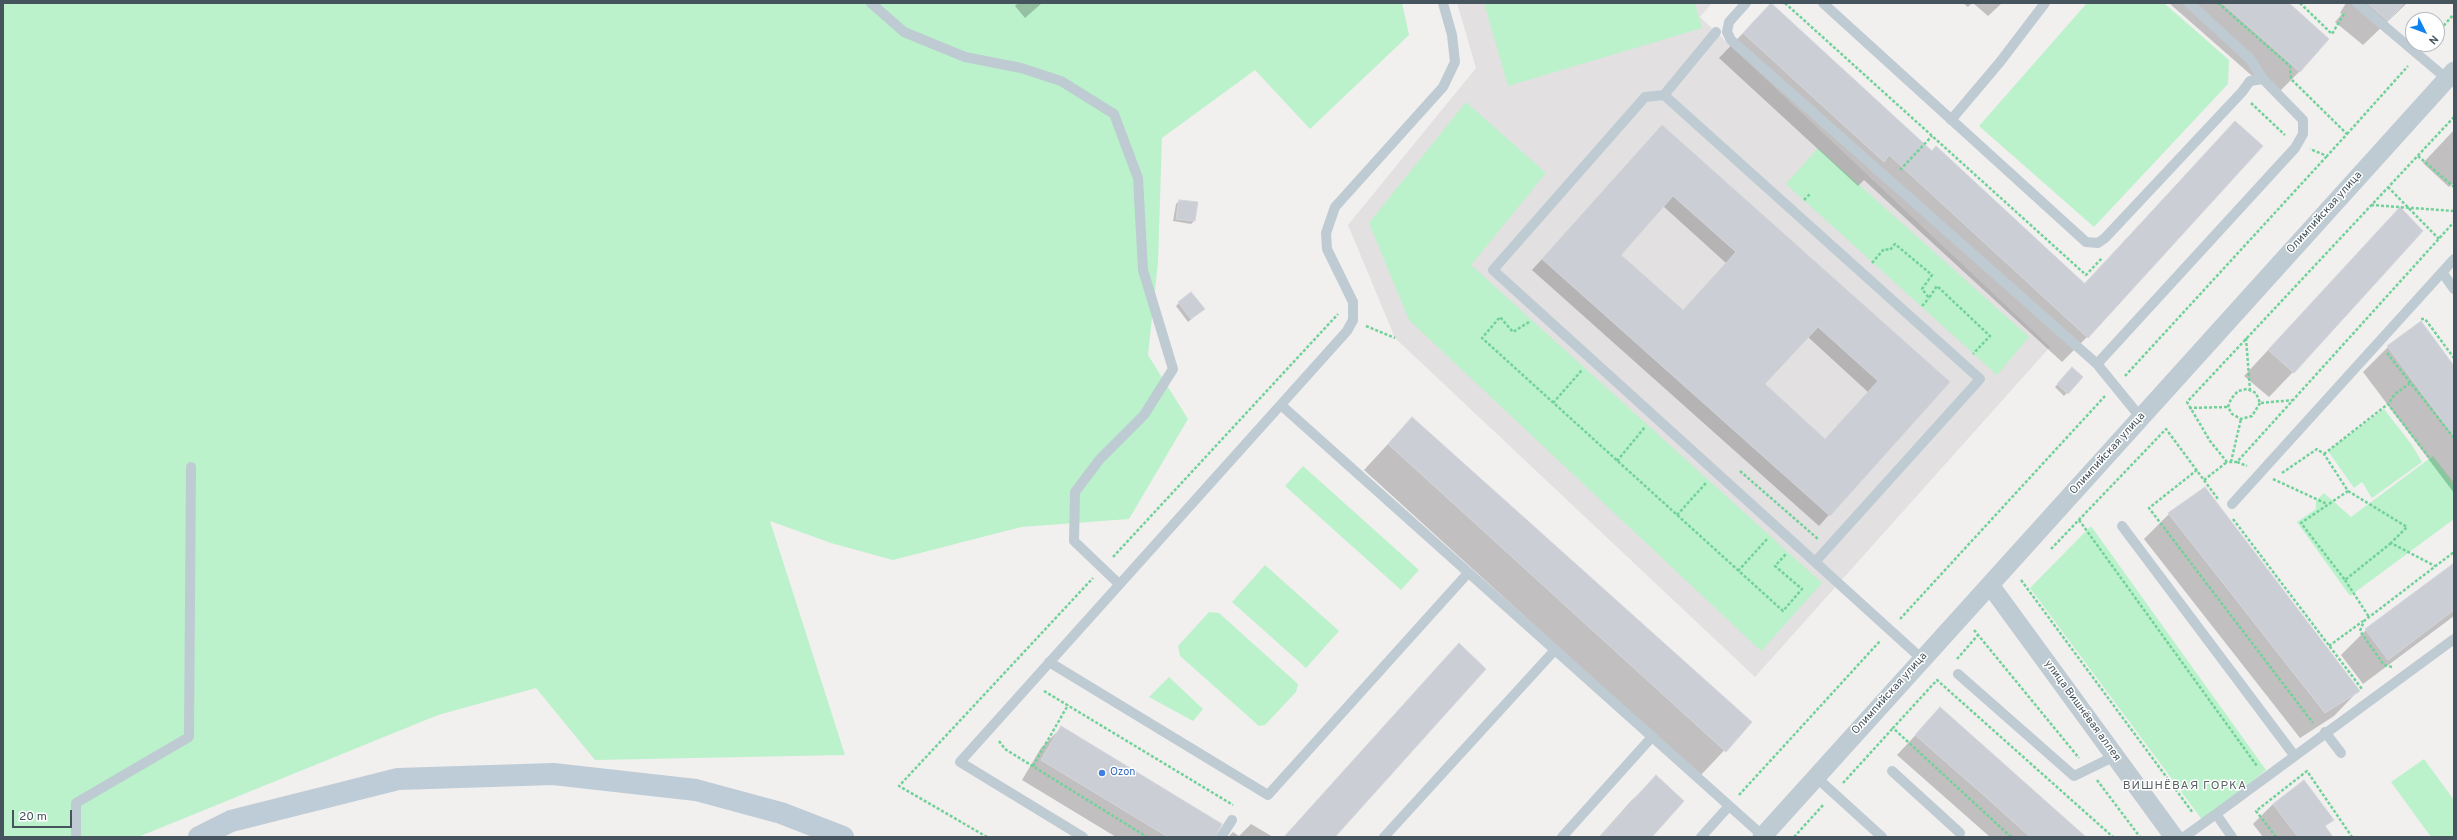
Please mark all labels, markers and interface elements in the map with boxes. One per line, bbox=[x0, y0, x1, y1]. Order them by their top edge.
north arrow bbox=[2405, 12, 2445, 52]
text: N bbox=[2425, 32, 2441, 47]
street label: Олимпийская улица bbox=[2285, 169, 2365, 257]
street label: Олимпийская улица bbox=[2068, 410, 2148, 498]
street label: Олимпийская улица bbox=[1850, 650, 1930, 738]
street label: улица Вишнёвая аллея bbox=[2041, 658, 2123, 764]
place label: Ozon bbox=[1110, 766, 1136, 780]
marker: Ozon bbox=[1097, 768, 1107, 778]
district label: ВИШНЁВАЯ ГОРКА bbox=[2123, 780, 2247, 794]
scale bar bbox=[14, 802, 74, 828]
text: 20 m bbox=[19, 809, 47, 825]

